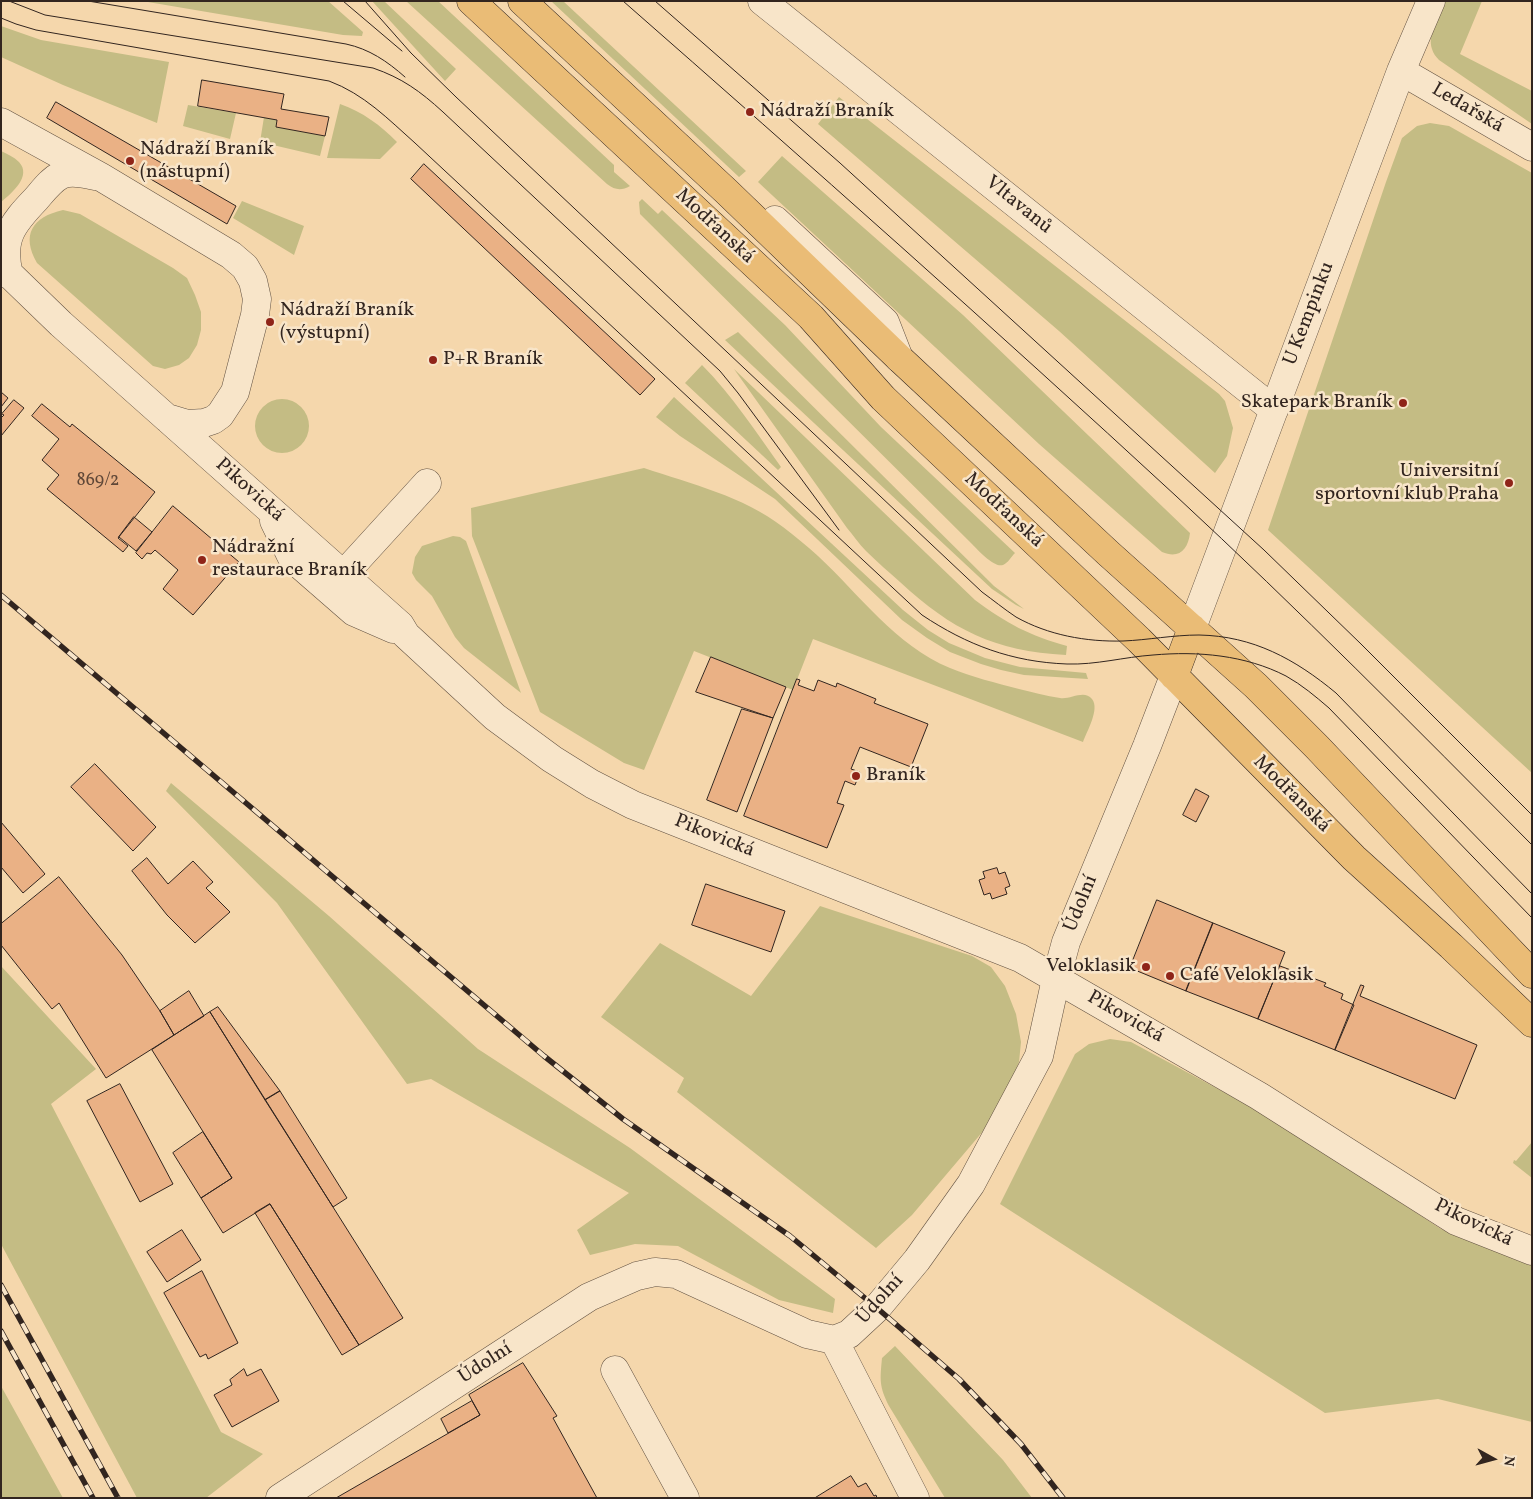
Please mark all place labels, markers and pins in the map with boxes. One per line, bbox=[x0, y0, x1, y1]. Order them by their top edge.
place label: Nádraží Braník bbox=[760, 100, 894, 124]
marker: Nádraží Braník bbox=[744, 106, 756, 118]
place label: Nádraží Braník (nástupní) bbox=[140, 138, 274, 185]
marker: Nádraží Braník (nástupní) bbox=[124, 155, 136, 167]
place label: Nádraží Braník (výstupní) bbox=[280, 299, 414, 346]
marker: Nádraží Braník (výstupní) bbox=[264, 316, 276, 328]
place label: P+R Braník bbox=[443, 348, 543, 372]
marker: P+R Braník bbox=[427, 354, 439, 366]
place label: Skatepark Braník bbox=[1241, 391, 1393, 415]
marker: Skatepark Braník bbox=[1397, 397, 1409, 409]
place label: Universitní sportovní klub Praha bbox=[1315, 460, 1499, 507]
marker: Universitní sportovní klub Praha bbox=[1503, 477, 1515, 489]
place label: Nádražní restaurace Braník bbox=[212, 536, 367, 583]
marker: Nádražní restaurace Braník bbox=[196, 554, 208, 566]
place label: Braník bbox=[866, 764, 926, 788]
marker: Braník bbox=[850, 770, 862, 782]
place label: Veloklasik bbox=[1046, 955, 1136, 979]
marker: Veloklasik bbox=[1140, 961, 1152, 973]
place label: Café Veloklasik bbox=[1180, 964, 1313, 988]
marker: Café Veloklasik bbox=[1164, 970, 1176, 982]

